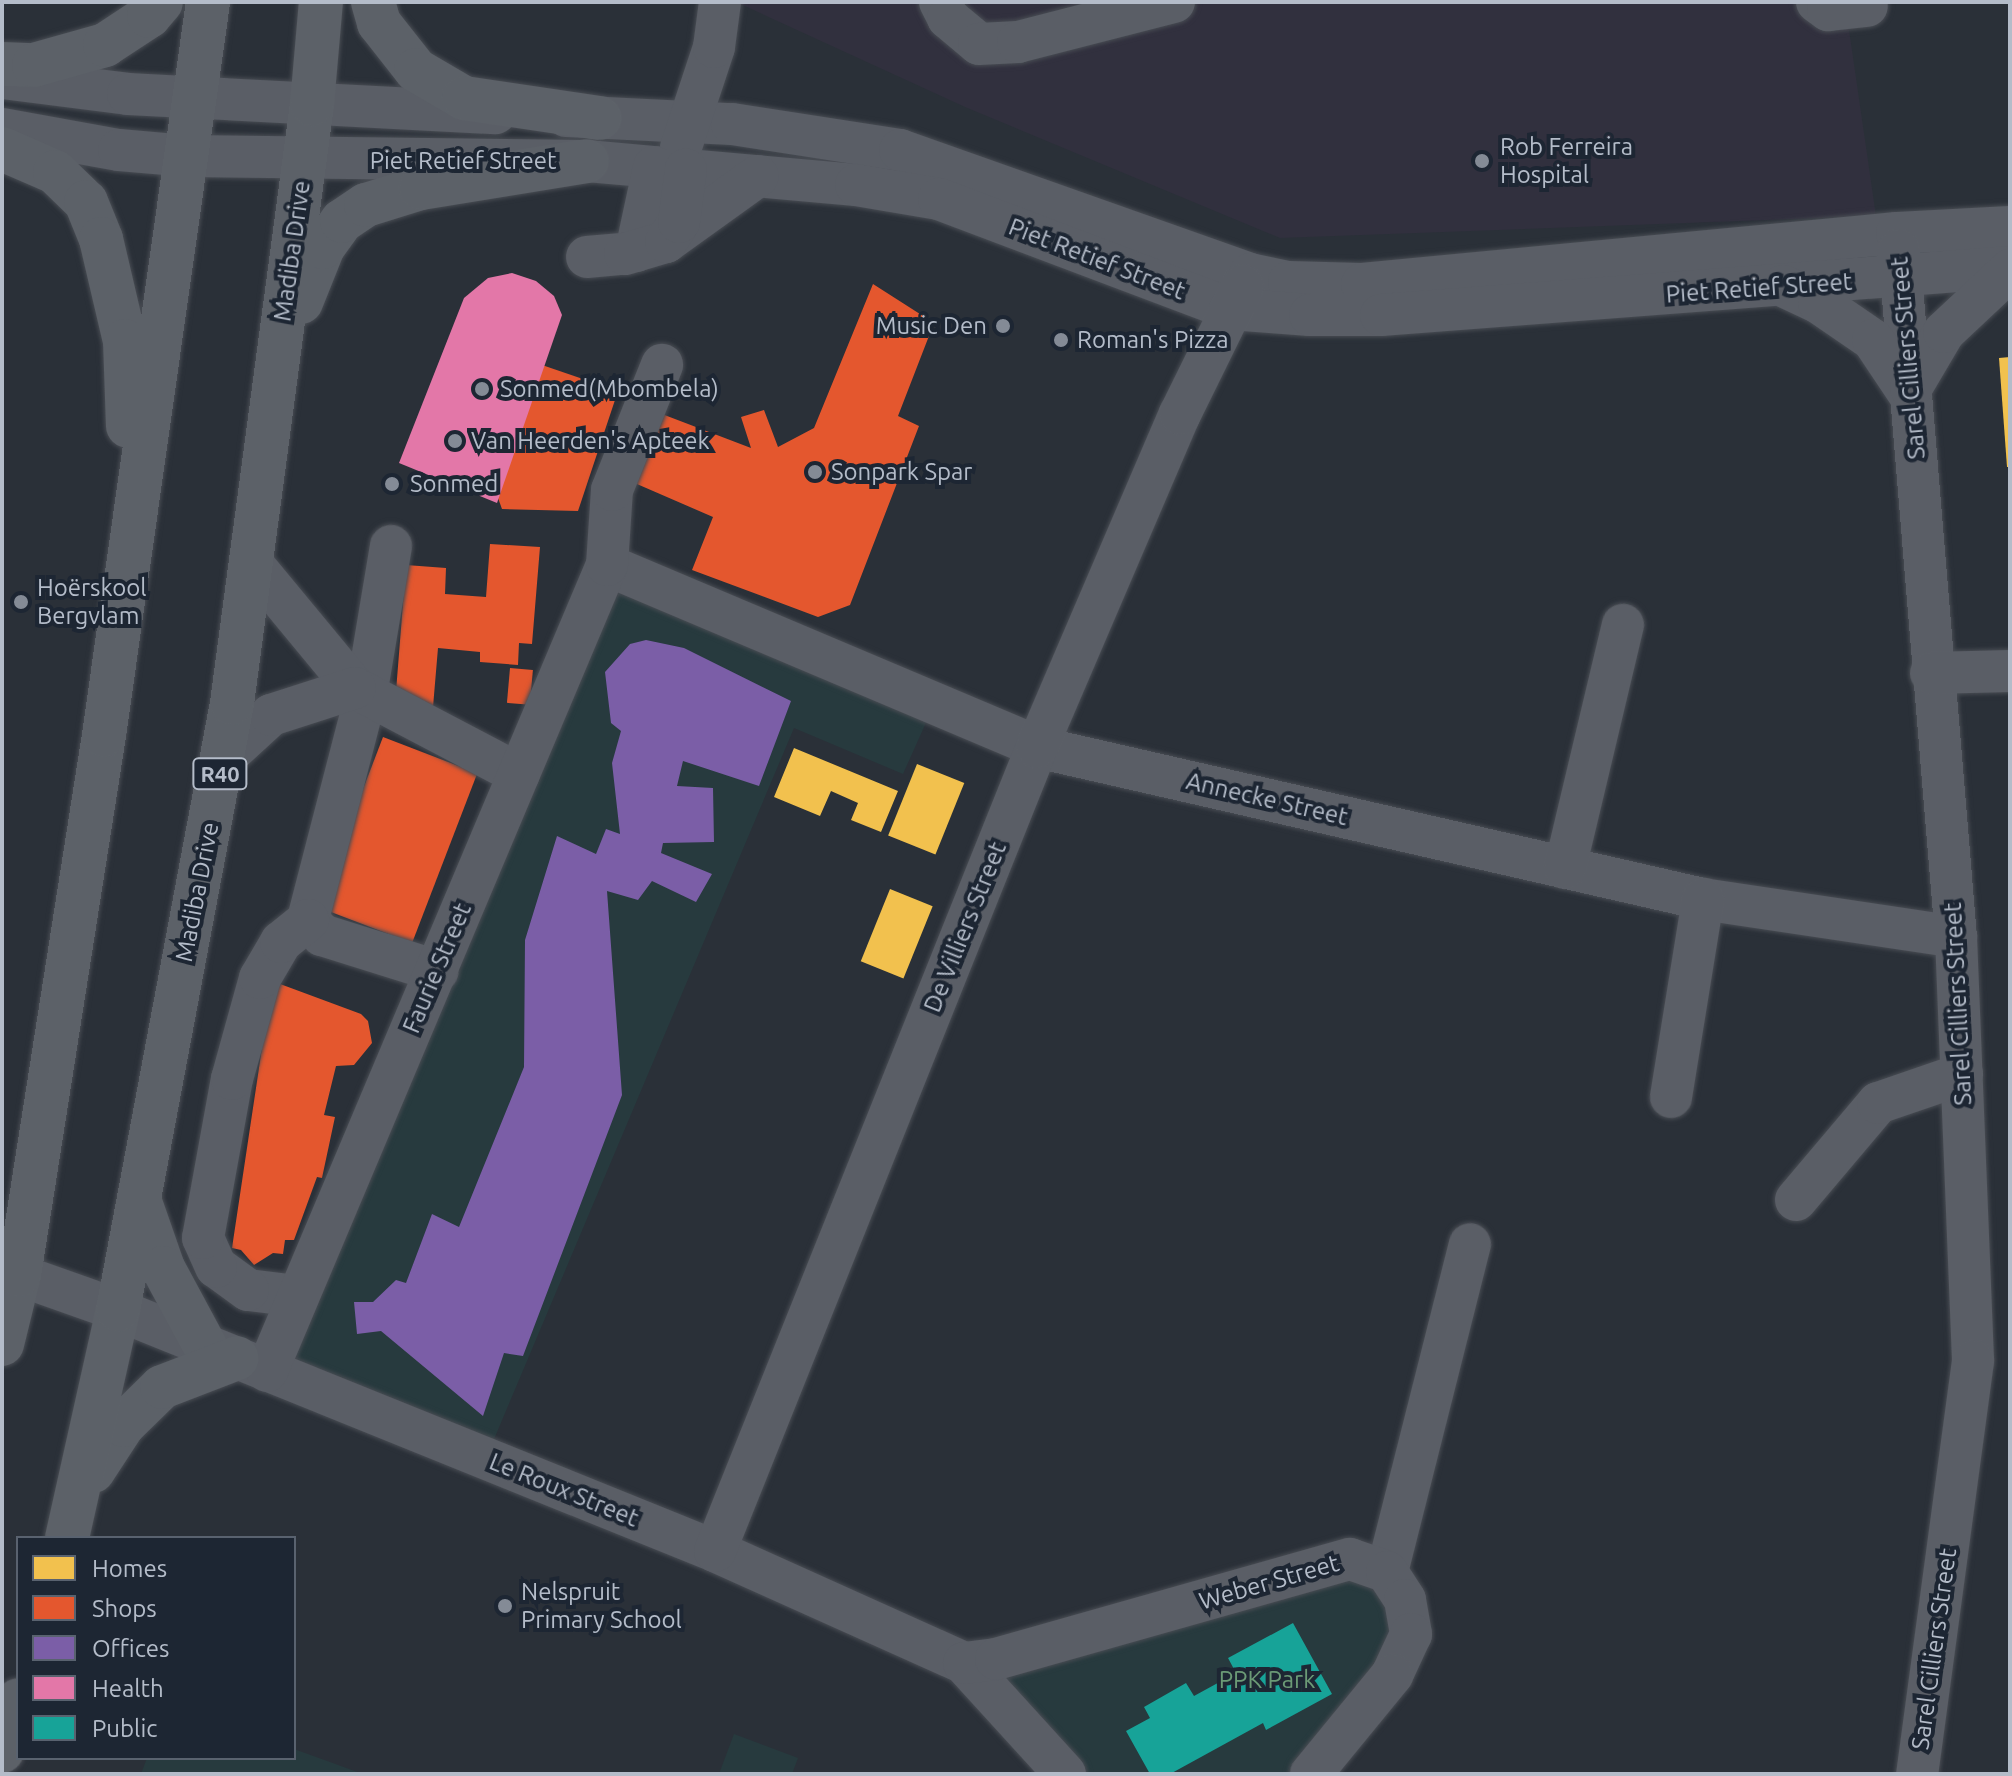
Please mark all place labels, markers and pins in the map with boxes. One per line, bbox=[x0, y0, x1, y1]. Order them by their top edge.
place label: Rob Ferreira Hospital bbox=[1500, 133, 1633, 189]
marker: Rob Ferreira Hospital bbox=[1471, 150, 1493, 172]
place label: Music Den bbox=[876, 312, 987, 340]
marker: Music Den bbox=[994, 317, 1012, 335]
place label: Roman's Pizza bbox=[1077, 326, 1228, 354]
marker: Roman's Pizza bbox=[1052, 331, 1070, 349]
place label: Sonmed(Mbombela) bbox=[500, 375, 719, 403]
marker: Sonmed(Mbombela) bbox=[471, 378, 493, 400]
place label: Van Heerden's Apteek bbox=[471, 427, 710, 455]
marker: Van Heerden's Apteek bbox=[446, 432, 464, 450]
place label: Sonpark Spar bbox=[831, 458, 972, 486]
marker: Sonpark Spar bbox=[806, 463, 824, 481]
place label: Sonmed bbox=[410, 470, 498, 498]
marker: Sonmed bbox=[381, 473, 403, 495]
place label: Hoërskool Bergvlam bbox=[37, 574, 147, 630]
marker: Hoërskool Bergvlam bbox=[12, 593, 30, 611]
place label: Nelspruit Primary School bbox=[521, 1578, 682, 1634]
marker: Nelspruit Primary School bbox=[496, 1597, 514, 1615]

